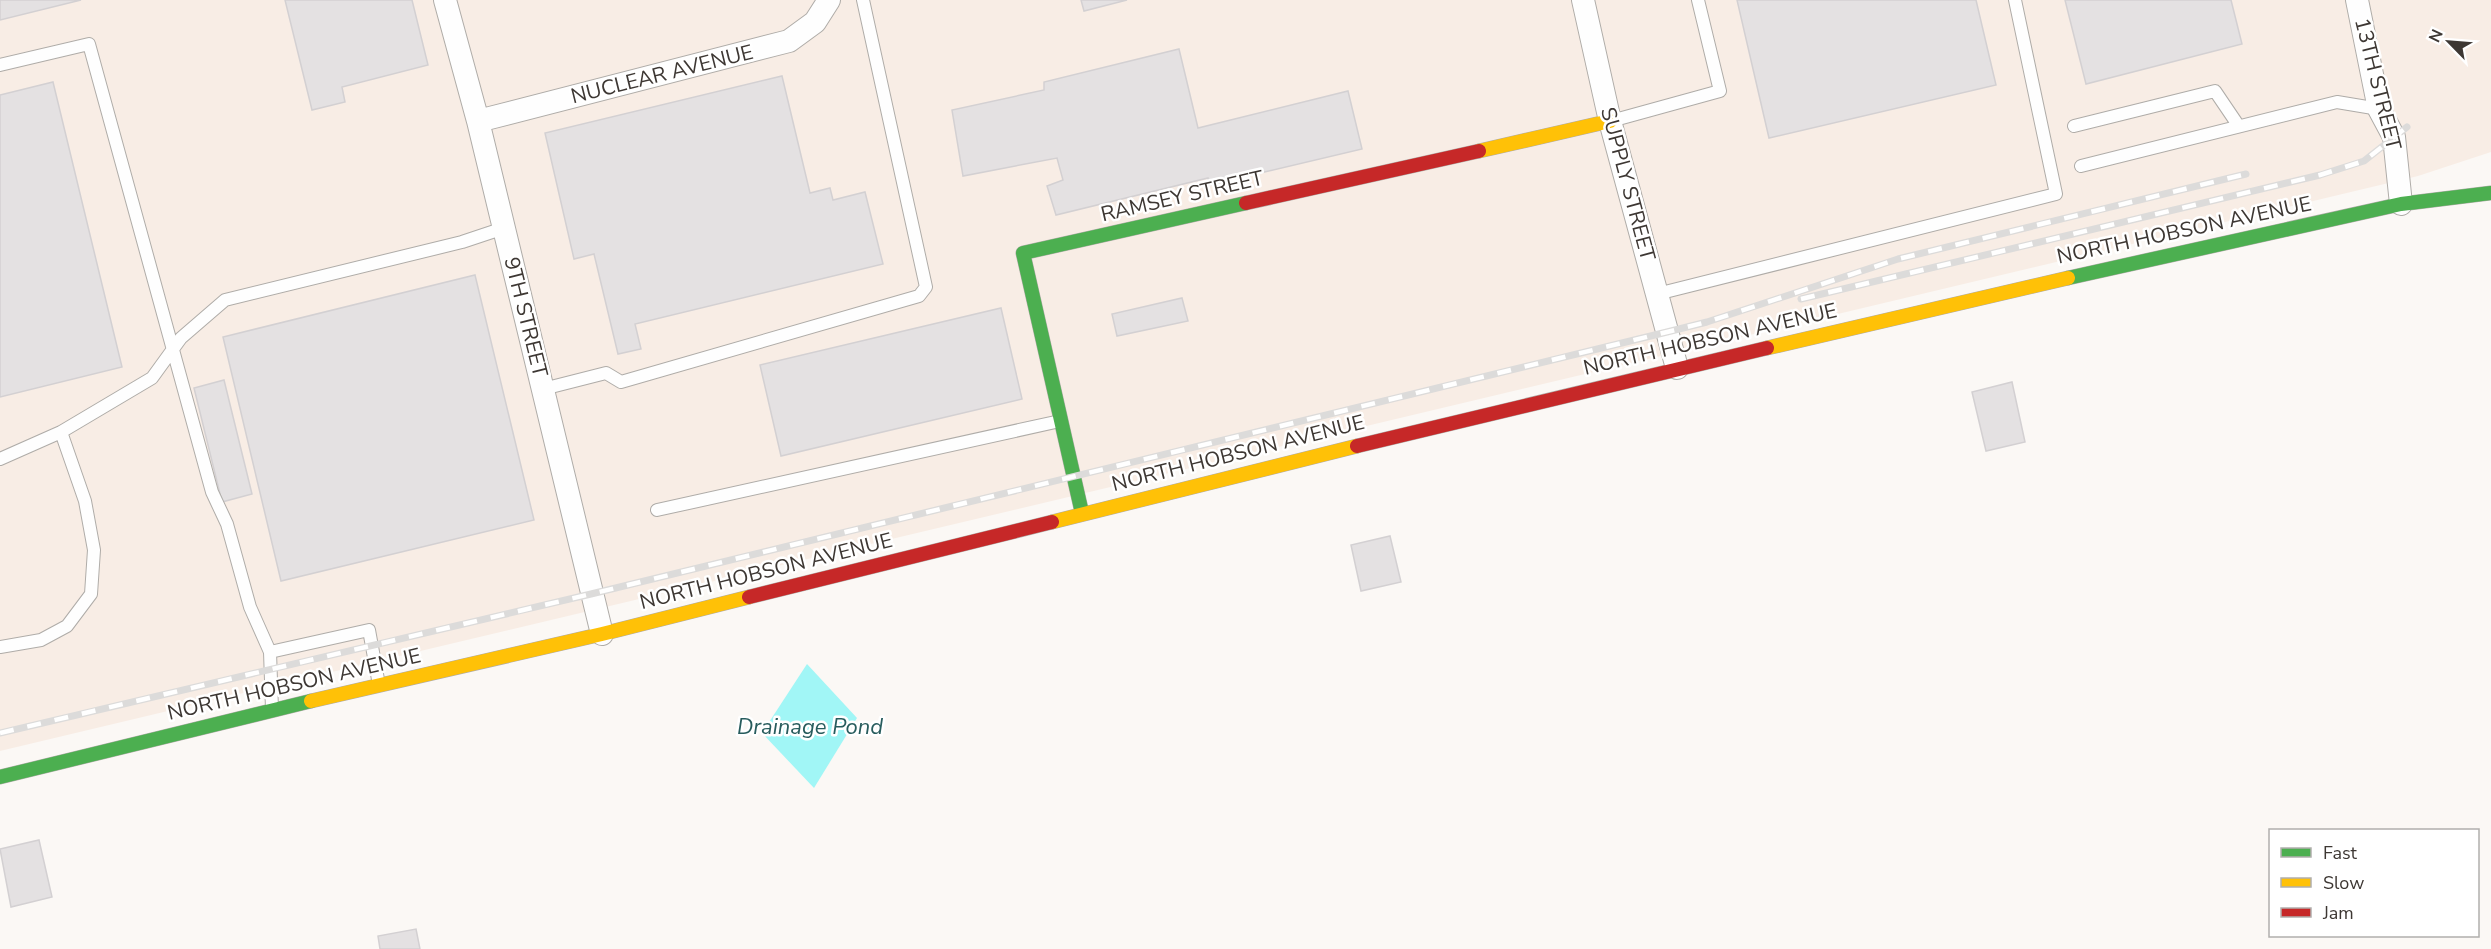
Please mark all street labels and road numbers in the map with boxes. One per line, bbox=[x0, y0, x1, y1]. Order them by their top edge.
street label: 13TH STREET bbox=[2348, 15, 2408, 153]
street label: NUCLEAR AVENUE bbox=[568, 38, 756, 110]
street label: SUPPLY STREET bbox=[1594, 104, 1662, 264]
street label: RAMSEY STREET bbox=[1098, 164, 1266, 228]
street label: NORTH HOBSON AVENUE bbox=[2054, 189, 2314, 271]
street label: 9TH STREET bbox=[498, 254, 555, 380]
street label: NORTH HOBSON AVENUE bbox=[1580, 296, 1840, 382]
street label: NORTH HOBSON AVENUE bbox=[1109, 408, 1367, 498]
street label: NORTH HOBSON AVENUE bbox=[637, 526, 895, 616]
street label: NORTH HOBSON AVENUE bbox=[164, 641, 424, 727]

